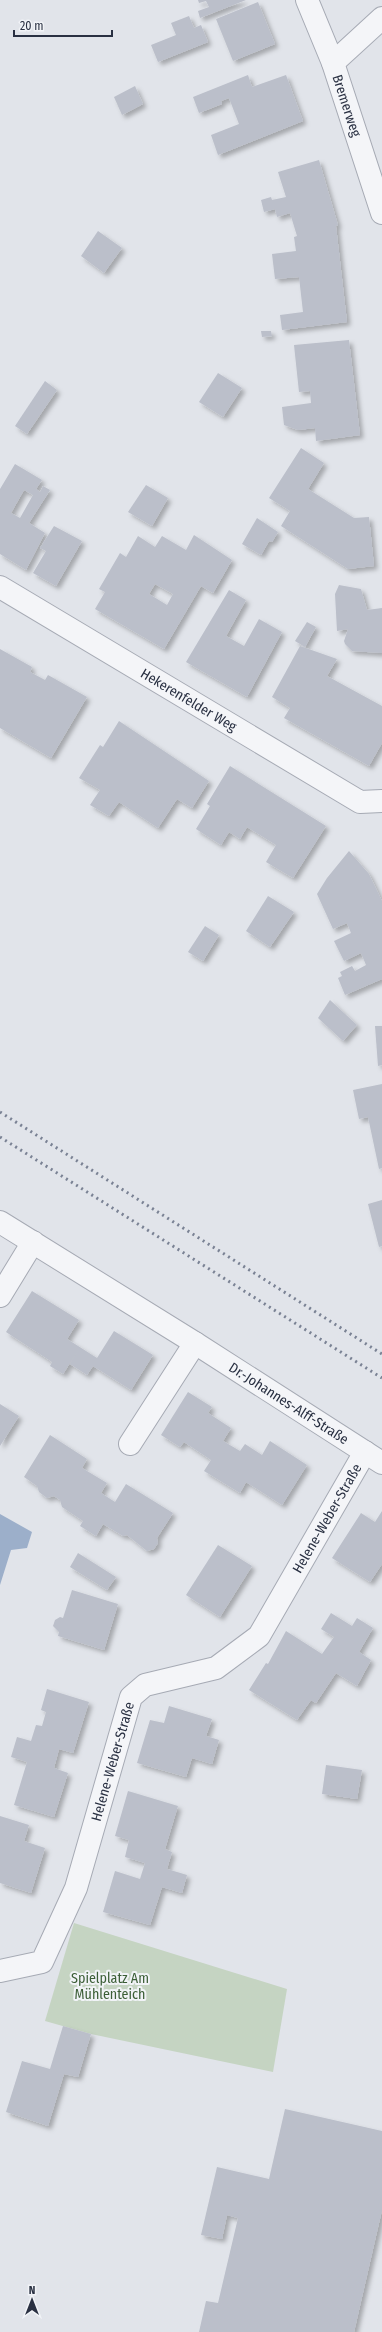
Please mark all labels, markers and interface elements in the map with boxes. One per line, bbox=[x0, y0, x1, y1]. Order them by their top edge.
scale bar bbox=[14, 12, 112, 38]
text: 20 m bbox=[20, 19, 44, 33]
street label: Bremerweg bbox=[329, 72, 365, 139]
street label: Hekerenfelder Weg bbox=[138, 665, 240, 735]
street label: Dr.-Johannes-Alff-Straße bbox=[226, 1359, 352, 1448]
street label: Helene-Weber-Straße bbox=[289, 1461, 365, 1576]
street label: Helene-Weber-Straße bbox=[87, 1700, 138, 1823]
park label: Spielplatz Am Mühlenteich bbox=[71, 1970, 149, 2003]
north arrow bbox=[12, 2280, 52, 2320]
text: N bbox=[29, 2284, 35, 2297]

